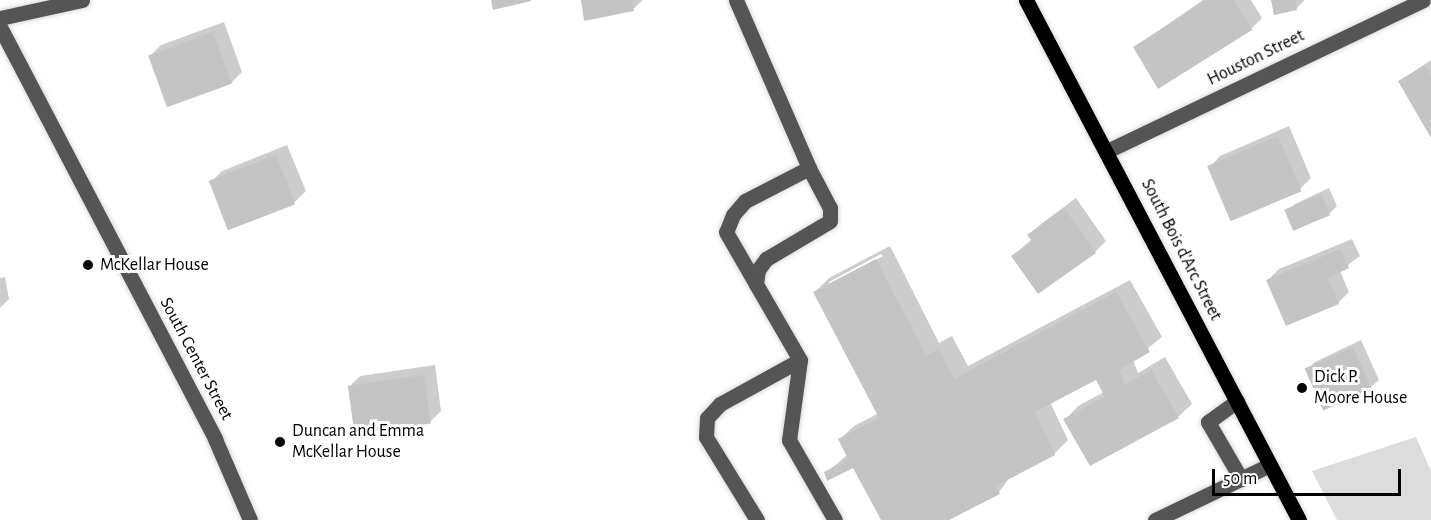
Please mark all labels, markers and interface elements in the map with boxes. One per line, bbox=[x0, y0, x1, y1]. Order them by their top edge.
street label: Houston Street bbox=[1204, 25, 1308, 91]
street label: South Bois d'Arc Street bbox=[1136, 176, 1226, 324]
place label: McKellar House bbox=[100, 254, 209, 276]
marker: McKellar House bbox=[81, 258, 95, 272]
street label: South Center Street bbox=[155, 294, 237, 424]
place label: Dick P. Moore House bbox=[1314, 367, 1407, 410]
marker: Dick P. Moore House bbox=[1295, 381, 1309, 395]
place label: Duncan and Emma McKellar House bbox=[292, 421, 424, 464]
marker: Duncan and Emma McKellar House bbox=[273, 435, 287, 449]
scale bar bbox=[1215, 457, 1404, 495]
text: 50 m bbox=[1223, 470, 1257, 488]

